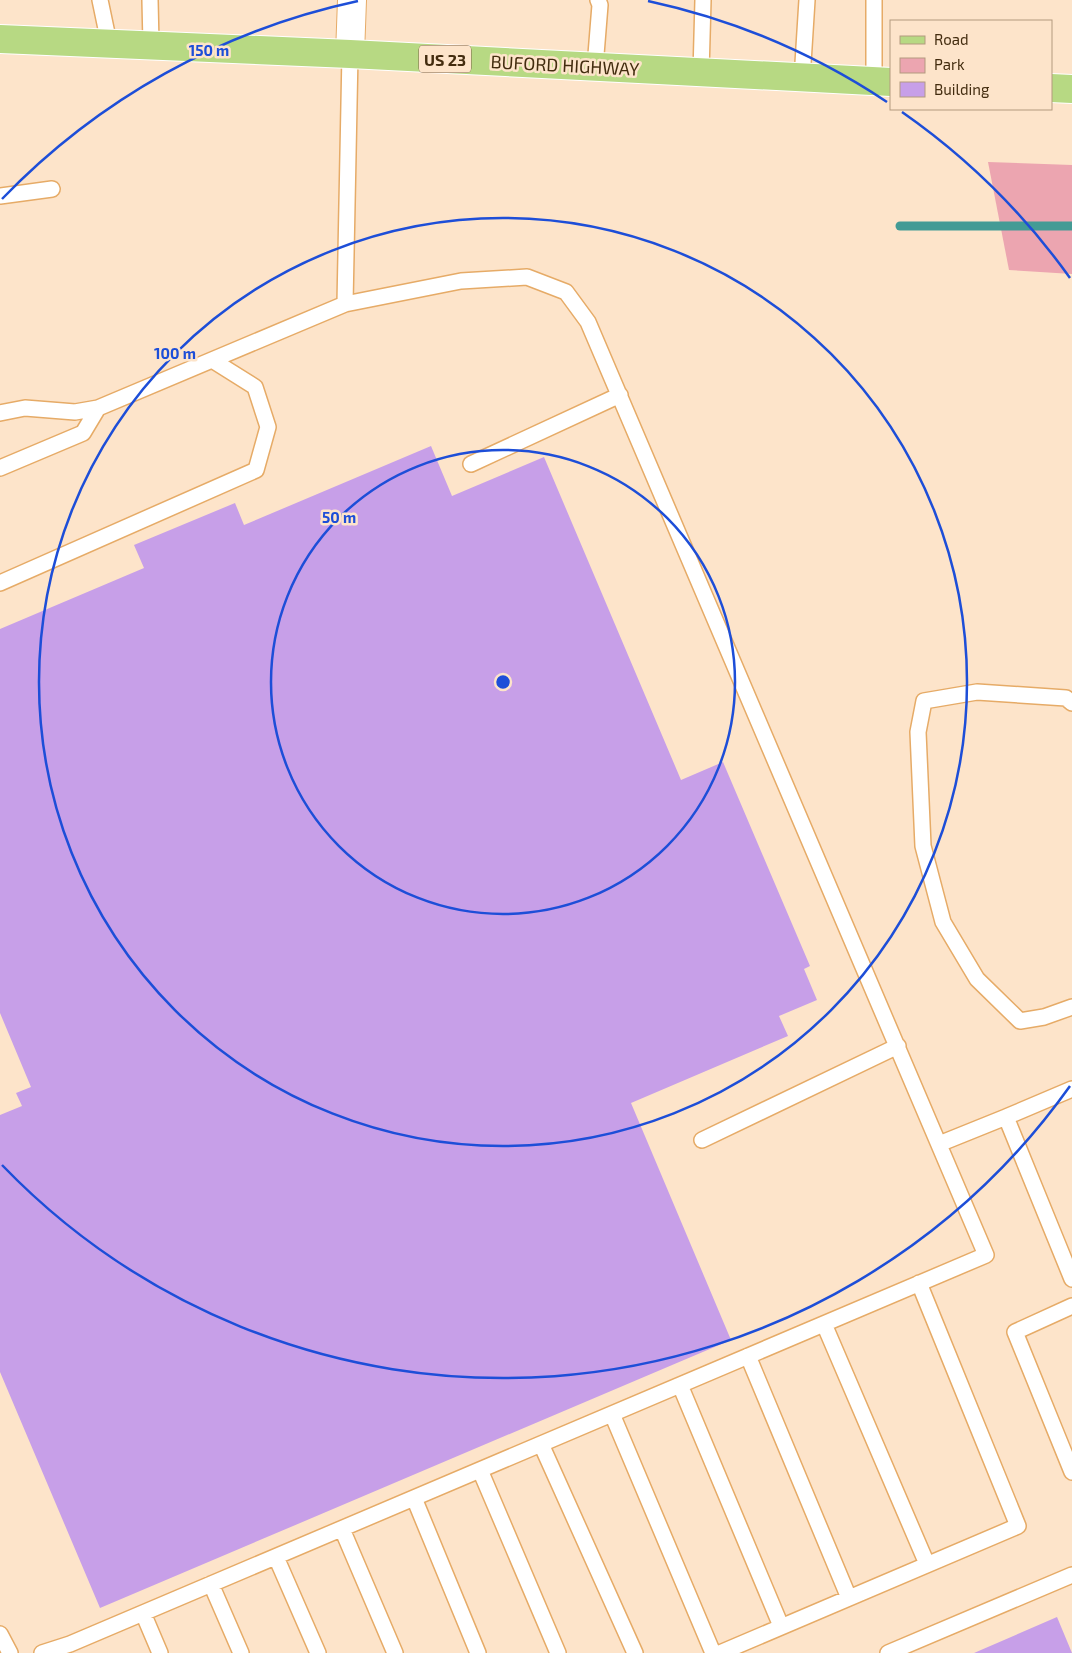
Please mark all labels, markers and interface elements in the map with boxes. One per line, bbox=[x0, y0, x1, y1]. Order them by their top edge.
legend bbox=[890, 20, 1052, 110]
text: Road bbox=[934, 30, 969, 48]
text: 150 m bbox=[189, 41, 229, 59]
road number: US 23 bbox=[419, 46, 471, 72]
street label: BUFORD HIGHWAY bbox=[490, 50, 641, 80]
text: Park bbox=[934, 55, 965, 73]
text: Building bbox=[934, 80, 990, 98]
text: 100 m bbox=[154, 344, 196, 362]
text: 50 m bbox=[322, 508, 356, 526]
centre of rings bbox=[494, 673, 512, 691]

